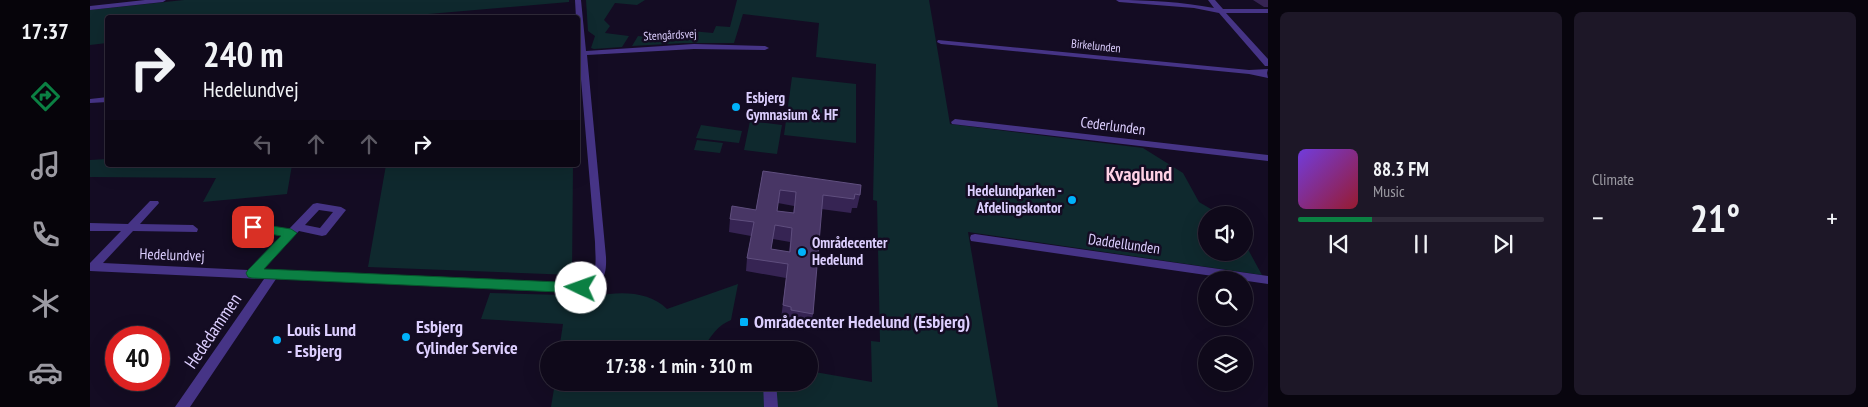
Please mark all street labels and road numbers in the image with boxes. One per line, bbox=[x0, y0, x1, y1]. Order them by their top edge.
street label: Stengårdsvej bbox=[643, 26, 697, 43]
street label: Birkelunden bbox=[1071, 35, 1122, 56]
street label: Cederlunden bbox=[1079, 112, 1147, 139]
street label: Daddellunden bbox=[1087, 229, 1161, 258]
street label: Hedelundvej bbox=[139, 244, 205, 265]
street label: Hededammen bbox=[179, 289, 246, 373]

